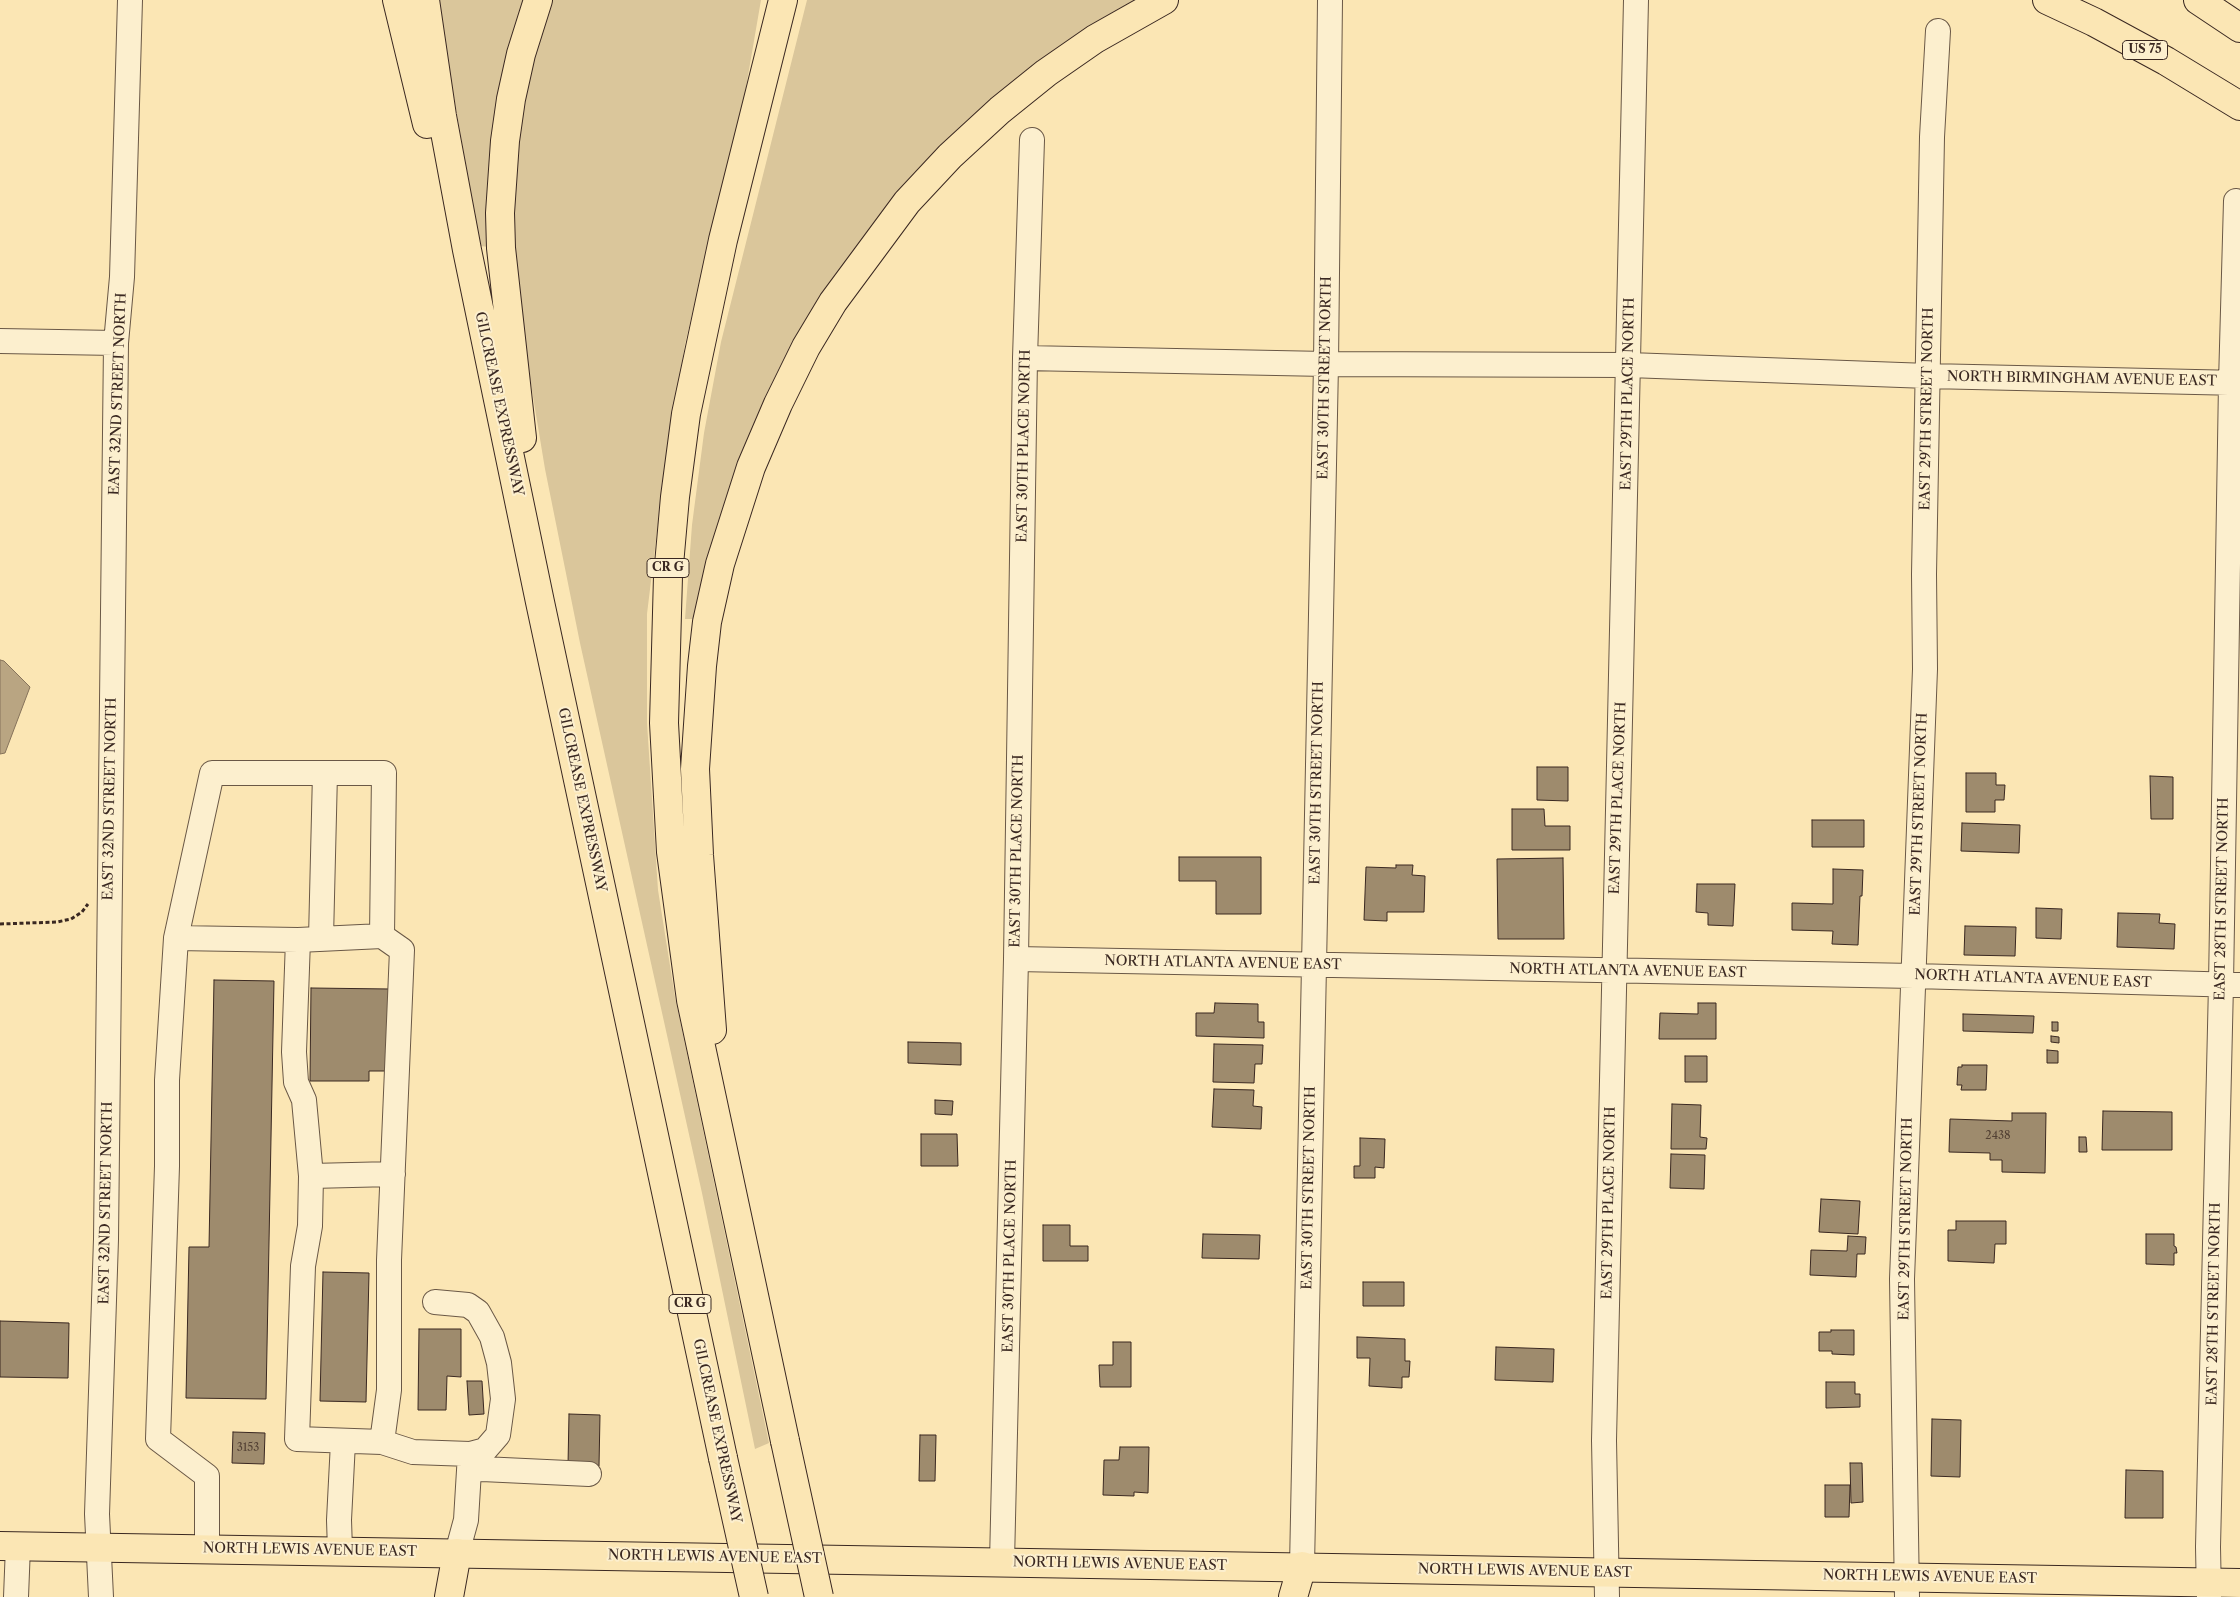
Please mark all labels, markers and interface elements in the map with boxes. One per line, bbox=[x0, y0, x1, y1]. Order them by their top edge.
road number: US 75 bbox=[2122, 40, 2168, 60]
street label: EAST 30TH STREET NORTH bbox=[1315, 276, 1335, 480]
street label: EAST 32ND STREET NORTH bbox=[106, 292, 130, 496]
street label: EAST 29TH PLACE NORTH bbox=[1618, 297, 1638, 491]
street label: EAST 29TH STREET NORTH bbox=[1917, 307, 1937, 511]
street label: GILCREASE EXPRESSWAY bbox=[471, 310, 527, 498]
street label: EAST 30TH PLACE NORTH bbox=[1014, 349, 1034, 543]
street label: NORTH BIRMINGHAM AVENUE EAST bbox=[1947, 368, 2217, 390]
road number: CR G bbox=[647, 558, 689, 578]
street label: EAST 30TH STREET NORTH bbox=[1307, 681, 1327, 885]
street label: EAST 32ND STREET NORTH bbox=[100, 697, 120, 901]
street label: EAST 29TH PLACE NORTH bbox=[1606, 701, 1630, 895]
street label: GILCREASE EXPRESSWAY bbox=[554, 706, 610, 894]
street label: EAST 29TH STREET NORTH bbox=[1907, 712, 1931, 916]
street label: EAST 30TH PLACE NORTH bbox=[1007, 754, 1027, 948]
street label: EAST 28TH STREET NORTH bbox=[2212, 797, 2232, 1001]
street label: NORTH ATLANTA AVENUE EAST bbox=[1104, 953, 1342, 973]
street label: NORTH ATLANTA AVENUE EAST bbox=[1509, 961, 1747, 981]
street label: NORTH ATLANTA AVENUE EAST bbox=[1914, 966, 2152, 992]
street label: EAST 30TH STREET NORTH bbox=[1299, 1086, 1319, 1290]
street label: EAST 32ND STREET NORTH bbox=[96, 1101, 116, 1305]
street label: EAST 29TH PLACE NORTH bbox=[1599, 1106, 1619, 1300]
street label: EAST 29TH STREET NORTH bbox=[1896, 1117, 1916, 1321]
house number: 2438 bbox=[1985, 1129, 2011, 1143]
street label: EAST 30TH PLACE NORTH bbox=[1000, 1159, 1020, 1353]
street label: EAST 28TH STREET NORTH bbox=[2204, 1202, 2224, 1406]
road number: CR G bbox=[669, 1295, 711, 1314]
street label: GILCREASE EXPRESSWAY bbox=[689, 1337, 745, 1525]
house number: 3153 bbox=[237, 1441, 259, 1455]
street label: NORTH LEWIS AVENUE EAST bbox=[203, 1540, 417, 1560]
street label: NORTH LEWIS AVENUE EAST bbox=[608, 1547, 822, 1567]
street label: NORTH LEWIS AVENUE EAST bbox=[1013, 1554, 1227, 1574]
street label: NORTH LEWIS AVENUE EAST bbox=[1418, 1561, 1632, 1581]
street label: NORTH LEWIS AVENUE EAST bbox=[1823, 1567, 2037, 1587]

